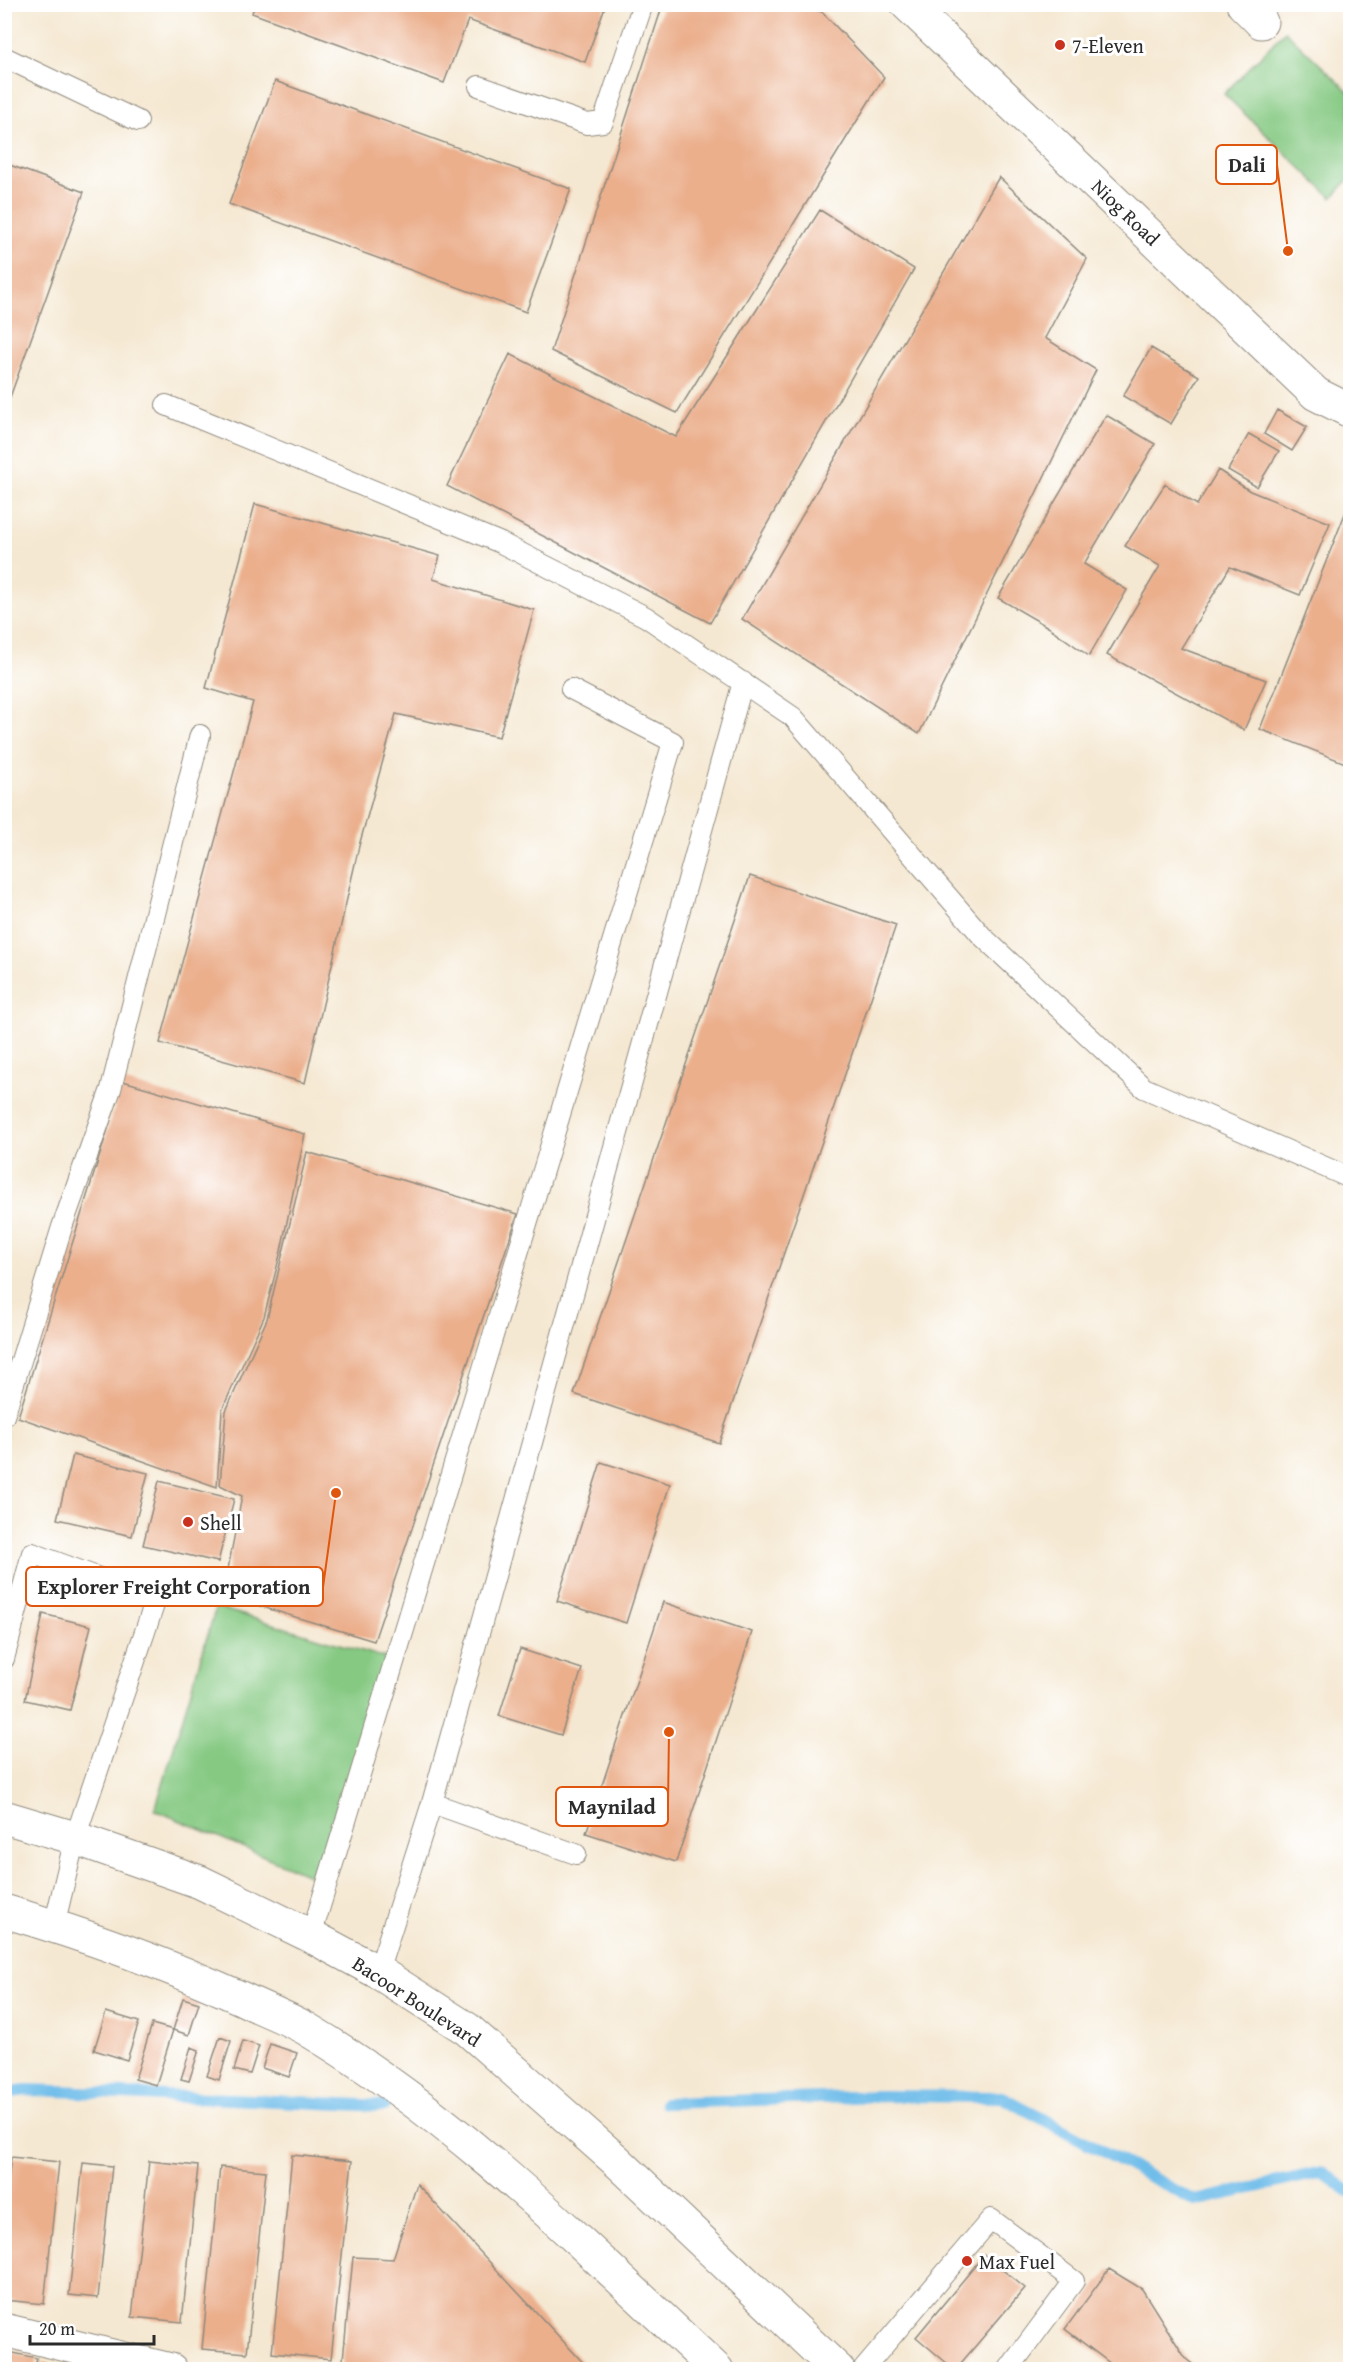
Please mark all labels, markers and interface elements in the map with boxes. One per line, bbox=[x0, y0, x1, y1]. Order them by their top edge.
place label: 7-Eleven bbox=[1072, 31, 1144, 60]
marker: 7-Eleven bbox=[1053, 38, 1067, 52]
callout: Dali bbox=[1216, 145, 1277, 184]
text: Dali bbox=[1228, 149, 1266, 180]
street label: Niog Road bbox=[1085, 172, 1167, 252]
place label: Shell bbox=[200, 1508, 242, 1537]
marker: Shell bbox=[181, 1515, 195, 1529]
callout: Explorer Freight Corporation bbox=[26, 1567, 323, 1606]
text: Explorer Freight Corporation bbox=[38, 1571, 311, 1602]
callout: Maynilad bbox=[556, 1787, 668, 1826]
text: Maynilad bbox=[568, 1791, 656, 1822]
street label: Bacoor Boulevard bbox=[347, 1949, 487, 2054]
place label: Max Fuel bbox=[979, 2247, 1055, 2276]
marker: Max Fuel bbox=[960, 2254, 974, 2268]
scale bar bbox=[30, 2308, 154, 2346]
text: 20 m bbox=[39, 2315, 75, 2342]

